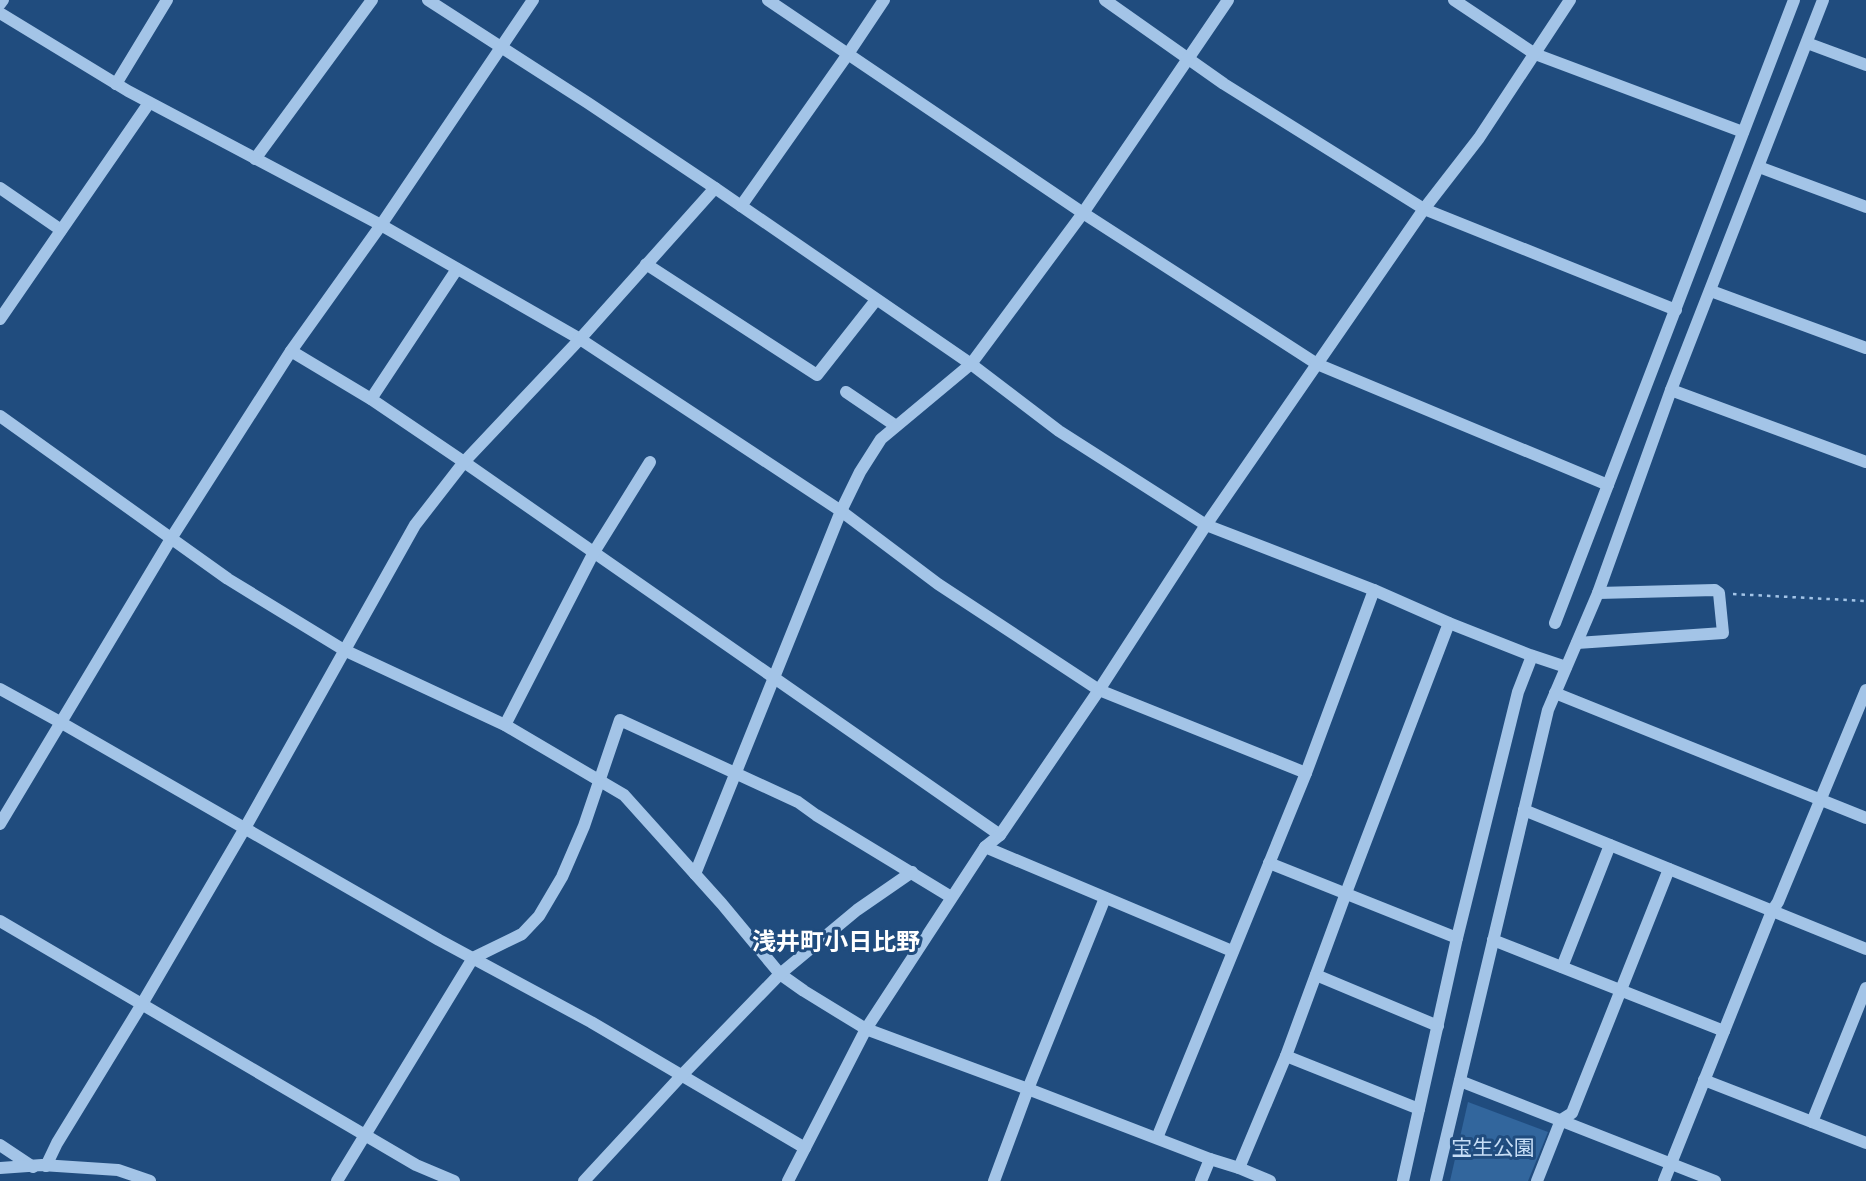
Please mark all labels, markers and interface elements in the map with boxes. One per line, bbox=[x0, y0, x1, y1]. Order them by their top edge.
district label: 浅井町小日比野 bbox=[752, 926, 920, 957]
park label: 宝生公園 bbox=[1451, 1134, 1535, 1161]

